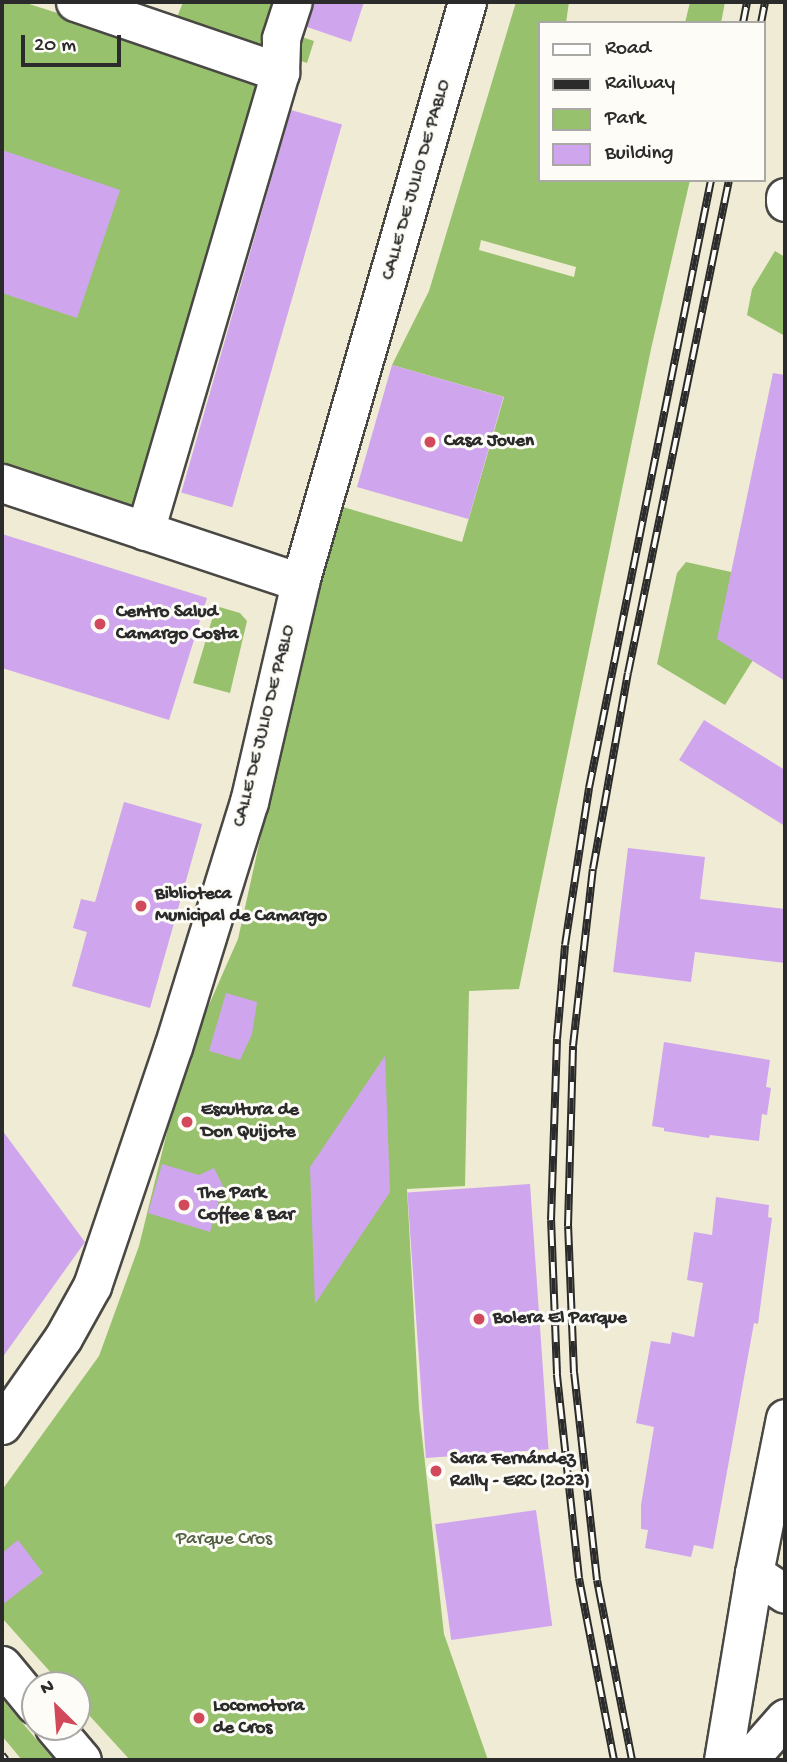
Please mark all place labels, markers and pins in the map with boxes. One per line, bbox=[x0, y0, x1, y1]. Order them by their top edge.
place label: Casa Joven bbox=[444, 431, 534, 453]
marker: Casa Joven bbox=[422, 434, 438, 450]
place label: Centro Salud Camargo Costa bbox=[116, 602, 238, 646]
marker: Centro Salud Camargo Costa bbox=[90, 614, 110, 634]
place label: Biblioteca Municipal de Camargo bbox=[155, 884, 327, 928]
marker: Biblioteca Municipal de Camargo bbox=[133, 898, 149, 914]
place label: Escultura de Don Quijote bbox=[201, 1100, 299, 1144]
marker: Escultura de Don Quijote bbox=[179, 1114, 195, 1130]
place label: The Park Coffee & Bar bbox=[198, 1183, 294, 1227]
marker: The Park Coffee & Bar bbox=[176, 1197, 192, 1213]
place label: Bolera El Parque bbox=[493, 1308, 627, 1330]
marker: Bolera El Parque bbox=[471, 1311, 487, 1327]
place label: Sara Fernández Rally - ERC (2023) bbox=[450, 1449, 590, 1493]
marker: Sara Fernández Rally - ERC (2023) bbox=[428, 1463, 444, 1479]
place label: Locomotora de Cros bbox=[213, 1696, 304, 1740]
marker: Locomotora de Cros bbox=[191, 1710, 207, 1726]

